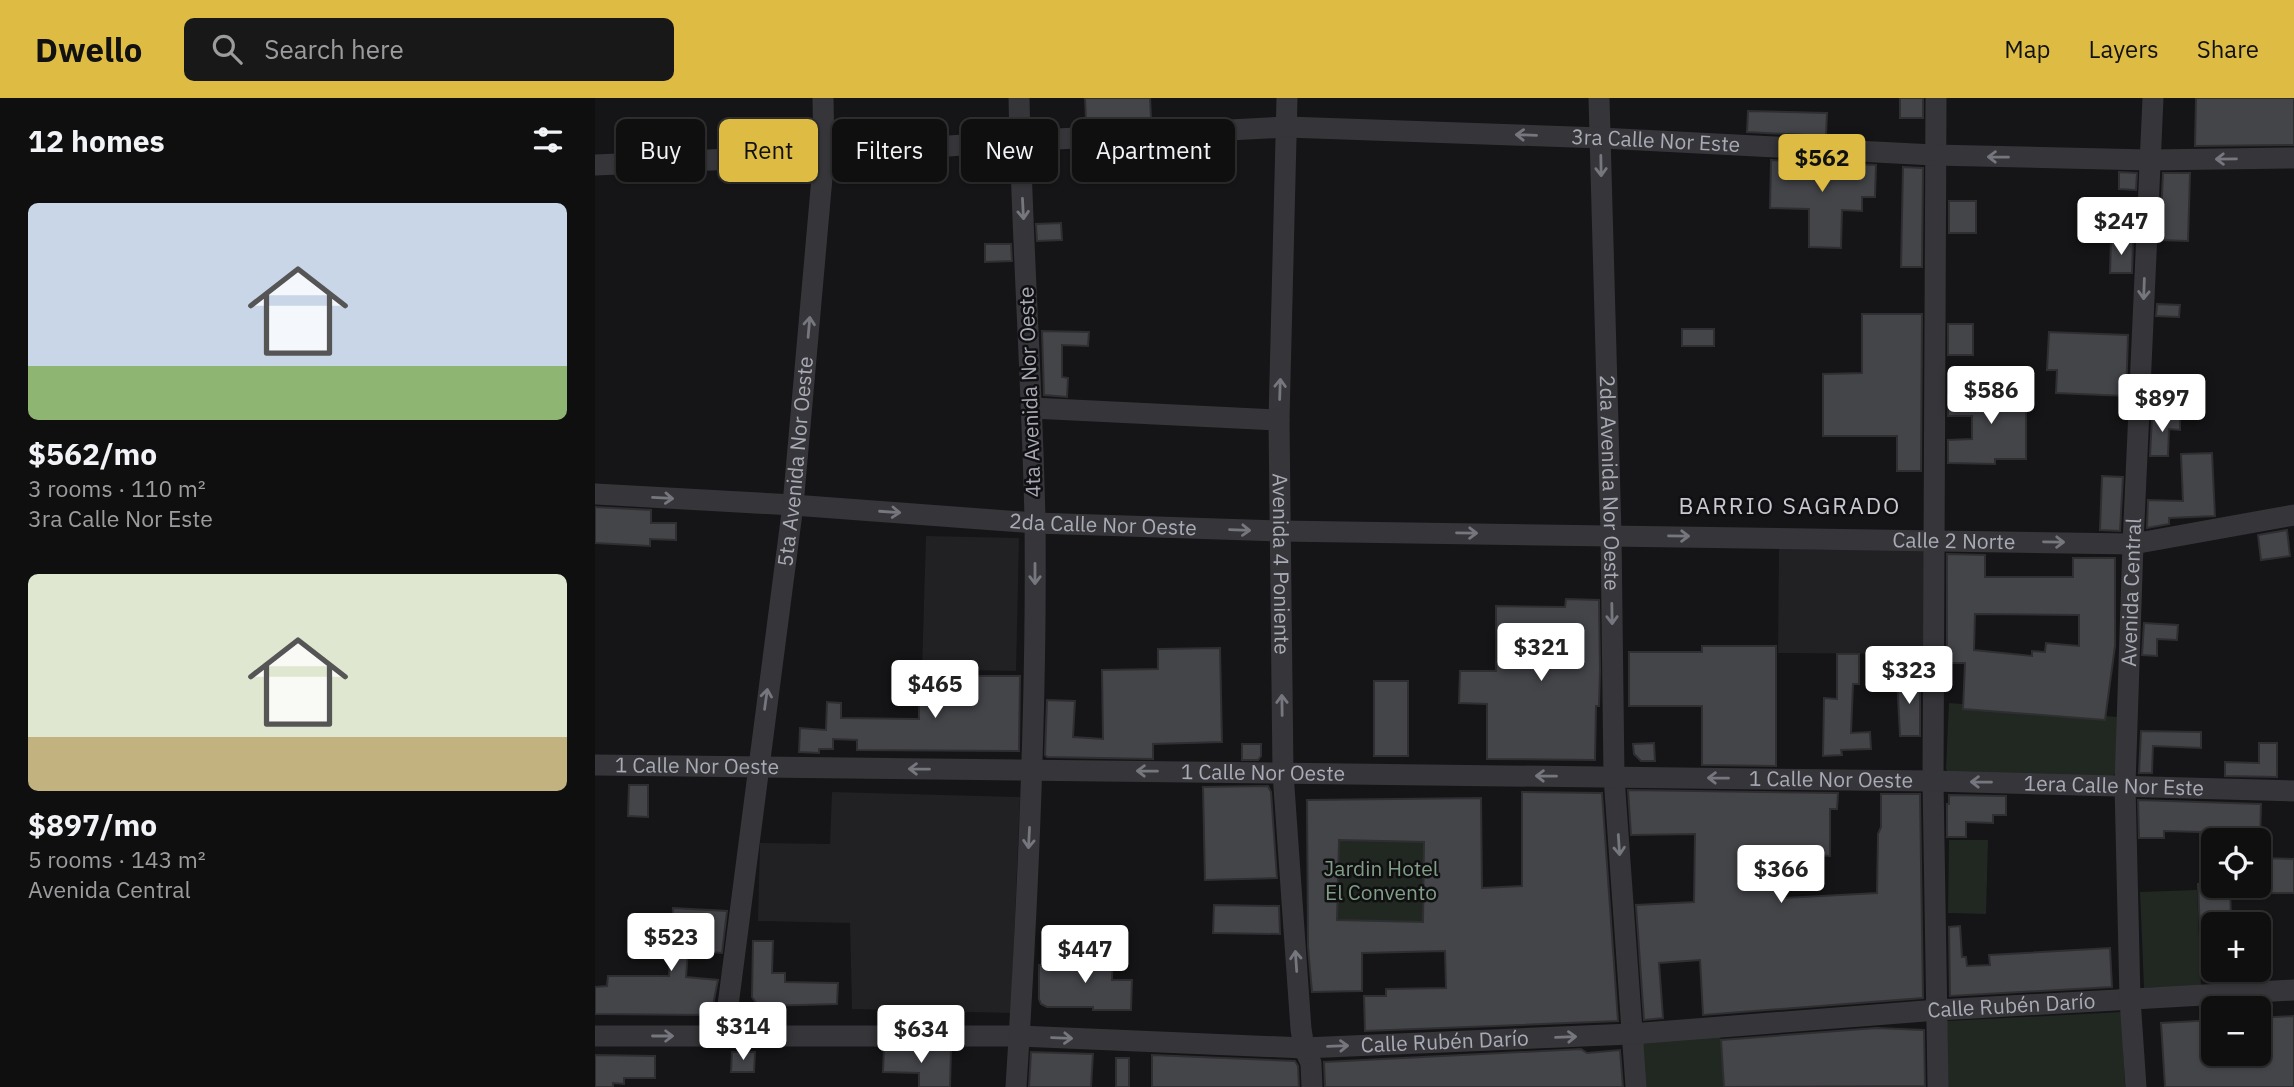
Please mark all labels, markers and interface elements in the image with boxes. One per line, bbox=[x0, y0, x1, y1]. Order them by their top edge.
search box bbox=[184, 18, 674, 81]
text: Dwello bbox=[35, 28, 142, 71]
icon: search bbox=[208, 30, 246, 68]
text: Search here bbox=[264, 32, 404, 66]
text: Map bbox=[2004, 33, 2051, 65]
text: Layers bbox=[2089, 33, 2159, 65]
text: Share bbox=[2197, 33, 2259, 65]
chip: Buy bbox=[616, 119, 705, 182]
chip: Rent bbox=[719, 119, 818, 182]
chip: Filters bbox=[832, 119, 947, 182]
chip: New bbox=[961, 119, 1058, 182]
chip: Apartment bbox=[1072, 119, 1235, 182]
text: 12 homes bbox=[28, 121, 165, 160]
icon: filters bbox=[529, 121, 567, 159]
street label: 3ra Calle Nor Este bbox=[1571, 122, 1741, 158]
one-way arrow bbox=[1515, 128, 1538, 142]
pin: $562 bbox=[1781, 134, 1863, 194]
text: $562 bbox=[1794, 142, 1850, 172]
one-way arrow bbox=[1987, 150, 2010, 164]
one-way arrow bbox=[2215, 152, 2238, 166]
one-way arrow bbox=[1595, 154, 1608, 177]
one-way arrow bbox=[1016, 197, 1029, 220]
pin: $247 bbox=[2080, 198, 2162, 257]
text: $247 bbox=[2093, 205, 2149, 235]
icon: home bbox=[235, 248, 361, 374]
one-way arrow bbox=[2137, 277, 2150, 299]
street label: 4ta Avenida Nor Oeste bbox=[1011, 286, 1047, 498]
one-way arrow bbox=[803, 316, 816, 339]
street label: 5ta Avenida Nor Oeste bbox=[770, 355, 819, 568]
pin: $586 bbox=[1950, 366, 2032, 426]
text: $586 bbox=[1963, 374, 2019, 404]
pin: $897 bbox=[2121, 374, 2203, 434]
street label: 2da Avenida Nor Oeste bbox=[1594, 375, 1627, 591]
one-way arrow bbox=[1273, 378, 1287, 401]
text: $897 bbox=[2134, 382, 2190, 412]
text: $562/mo bbox=[28, 434, 157, 473]
text: 3 rooms · 110 m² bbox=[28, 473, 206, 503]
street label: Avenida 4 Poniente bbox=[1267, 473, 1297, 655]
district label: BARRIO SAGRADO bbox=[1679, 490, 1901, 520]
one-way arrow bbox=[651, 491, 674, 504]
text: 3ra Calle Nor Este bbox=[28, 503, 213, 533]
one-way arrow bbox=[878, 506, 901, 519]
street label: 2da Calle Nor Oeste bbox=[1008, 506, 1197, 541]
street label: Avenida Central bbox=[2114, 517, 2147, 667]
one-way arrow bbox=[1228, 523, 1251, 536]
street label: Calle 2 Norte bbox=[1892, 525, 2015, 555]
one-way arrow bbox=[1455, 526, 1478, 540]
one-way arrow bbox=[1668, 529, 1691, 542]
one-way arrow bbox=[2042, 536, 2065, 549]
one-way arrow bbox=[1028, 562, 1042, 585]
one-way arrow bbox=[1605, 602, 1619, 625]
icon: home bbox=[235, 619, 361, 745]
pin: $321 bbox=[1500, 624, 1582, 683]
text: $321 bbox=[1513, 631, 1569, 661]
pin: $323 bbox=[1868, 646, 1950, 706]
text: $323 bbox=[1881, 654, 1937, 684]
pin: $465 bbox=[894, 660, 976, 720]
text: $465 bbox=[907, 668, 963, 698]
one-way arrow bbox=[760, 688, 773, 711]
one-way arrow bbox=[1275, 693, 1289, 716]
street label: 1 Calle Nor Oeste bbox=[615, 750, 779, 780]
street label: 1 Calle Nor Oeste bbox=[1181, 757, 1345, 787]
one-way arrow bbox=[908, 762, 931, 776]
one-way arrow bbox=[1136, 764, 1159, 778]
street label: 1 Calle Nor Oeste bbox=[1749, 764, 1913, 794]
one-way arrow bbox=[1535, 769, 1558, 783]
street label: 1era Calle Nor Este bbox=[2023, 769, 2204, 802]
one-way arrow bbox=[1706, 771, 1729, 785]
one-way arrow bbox=[1970, 775, 1993, 788]
text: $897/mo bbox=[28, 805, 157, 844]
one-way arrow bbox=[1022, 826, 1035, 849]
map controls bbox=[2201, 828, 2271, 1066]
button: locate bbox=[2201, 828, 2271, 898]
one-way arrow bbox=[1613, 833, 1626, 855]
text: 5 rooms · 143 m² bbox=[28, 844, 206, 874]
pin: $366 bbox=[1740, 846, 1822, 905]
text: $366 bbox=[1753, 853, 1809, 883]
park label: Jardin Hotel El Convento bbox=[1324, 854, 1439, 906]
text: Avenida Central bbox=[28, 874, 191, 904]
button: + bbox=[2201, 912, 2271, 982]
pin: $523 bbox=[630, 914, 712, 973]
text: $523 bbox=[643, 921, 699, 951]
pin: $447 bbox=[1044, 926, 1126, 985]
text: $447 bbox=[1057, 933, 1113, 963]
one-way arrow bbox=[1290, 950, 1303, 973]
street label: Calle Rubén Darío bbox=[1926, 986, 2096, 1024]
button: − bbox=[2201, 996, 2271, 1066]
pin: $314 bbox=[702, 1002, 784, 1062]
pin: $634 bbox=[880, 1006, 962, 1065]
text: $314 bbox=[715, 1010, 771, 1040]
text: $634 bbox=[893, 1013, 949, 1043]
street label: Calle Rubén Darío bbox=[1360, 1023, 1529, 1059]
one-way arrow bbox=[651, 1029, 674, 1043]
one-way arrow bbox=[1554, 1030, 1577, 1043]
one-way arrow bbox=[1050, 1032, 1073, 1045]
one-way arrow bbox=[1327, 1040, 1350, 1053]

